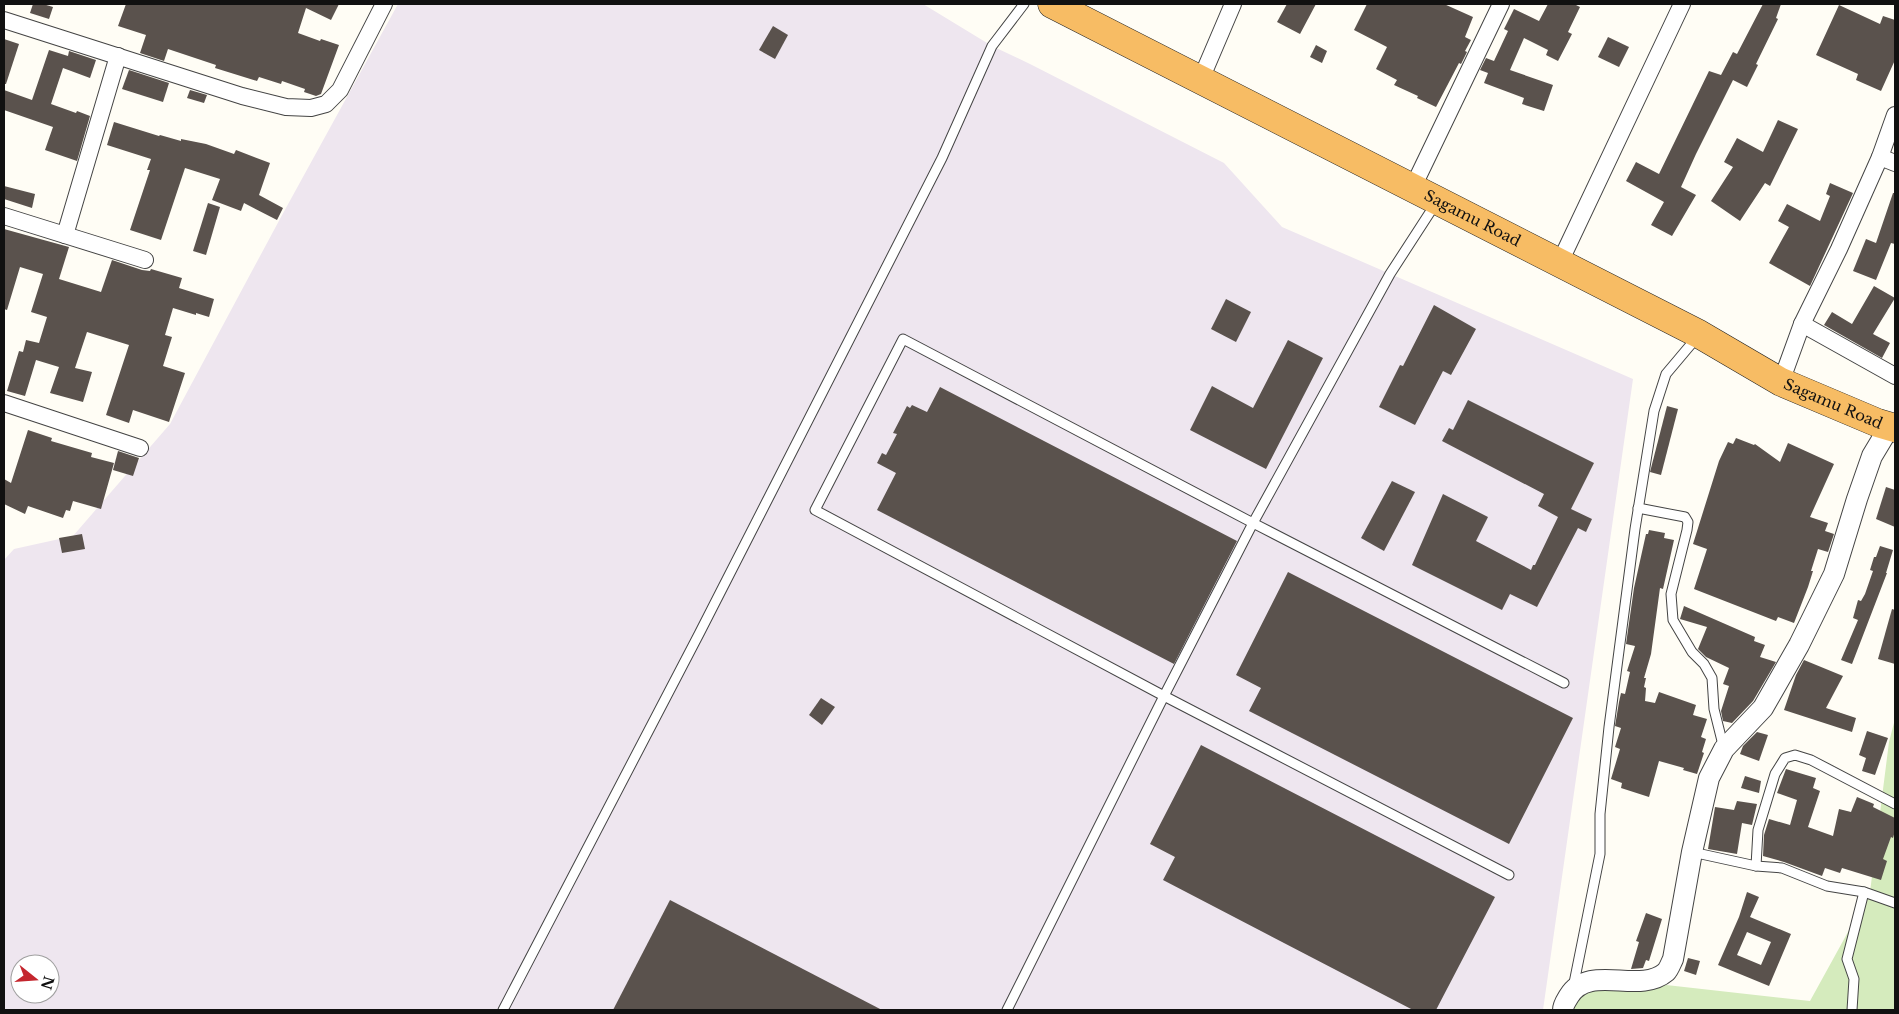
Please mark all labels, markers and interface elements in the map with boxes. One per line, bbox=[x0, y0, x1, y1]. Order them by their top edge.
street label: Sagamu Road bbox=[1421, 186, 1524, 250]
street label: Sagamu Road bbox=[1781, 374, 1886, 433]
north arrow bbox=[10, 954, 60, 1004]
text: N bbox=[37, 974, 58, 992]

